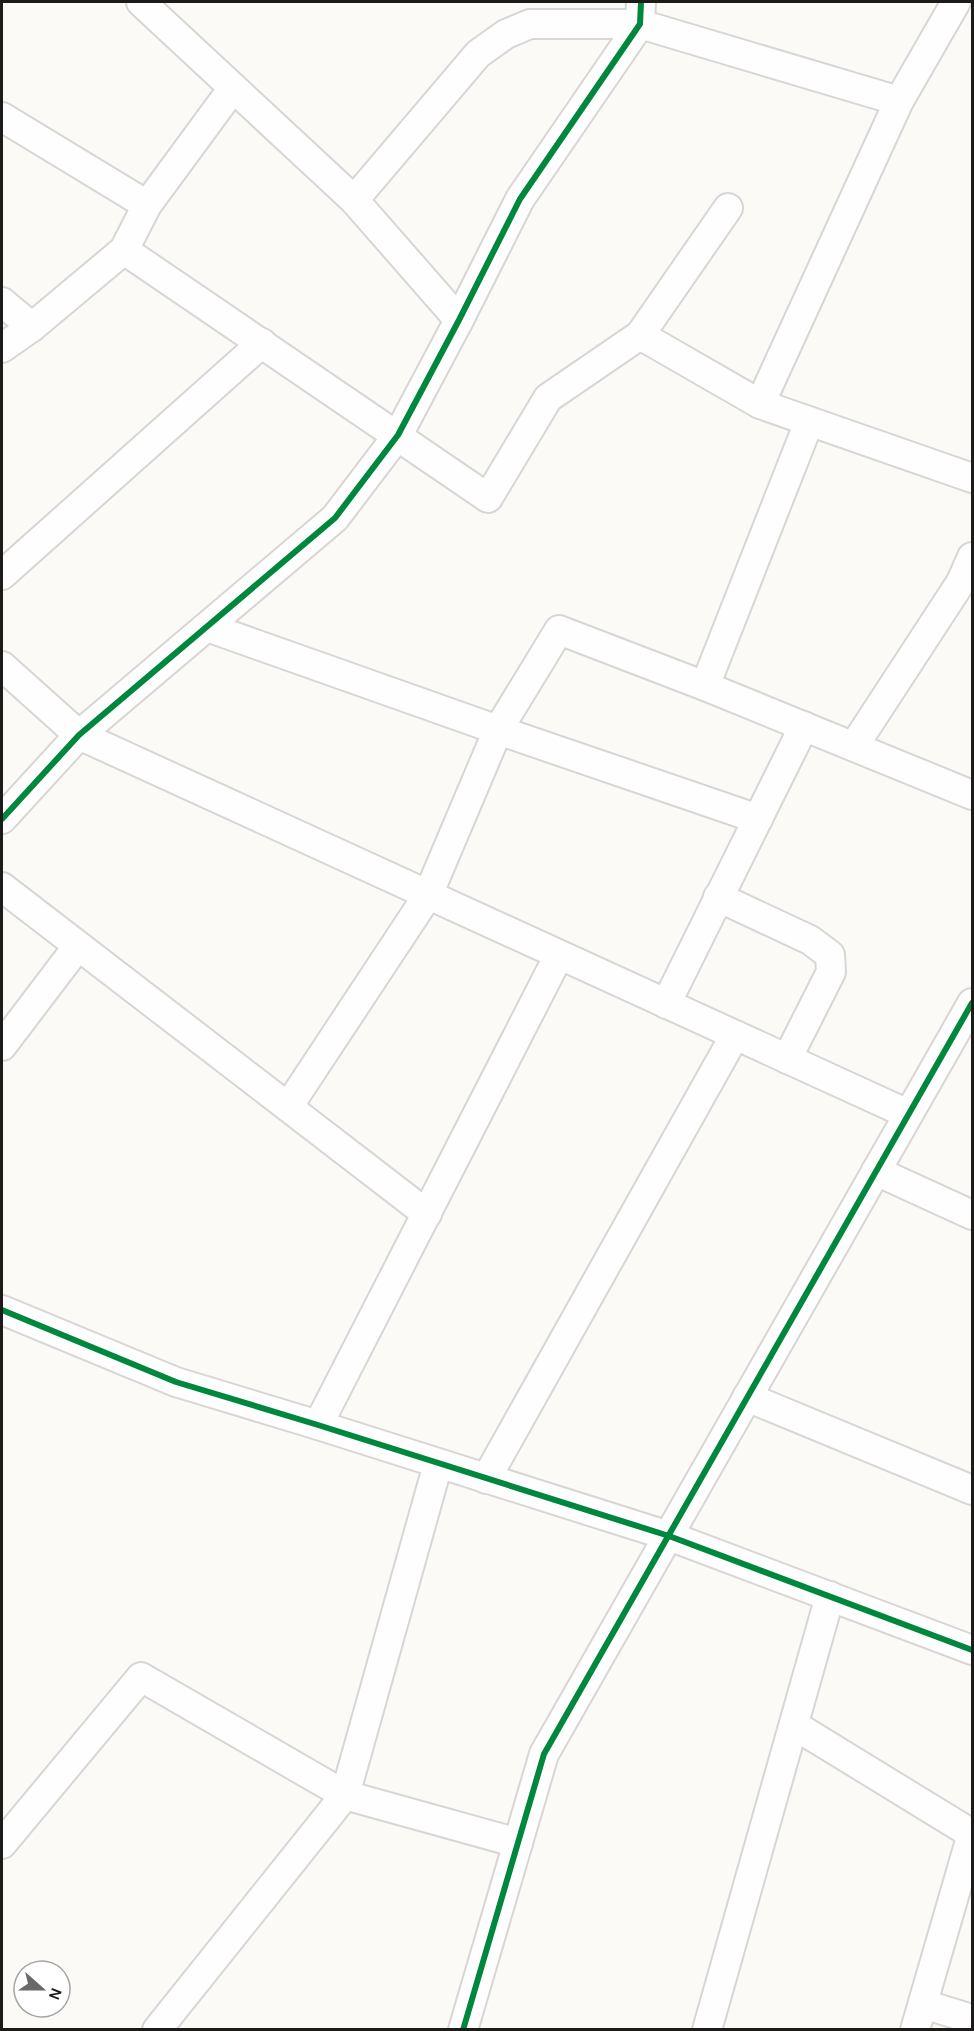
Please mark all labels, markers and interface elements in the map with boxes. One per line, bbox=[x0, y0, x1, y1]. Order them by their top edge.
north arrow bbox=[12, 1959, 72, 2019]
text: N bbox=[45, 1985, 66, 2003]

